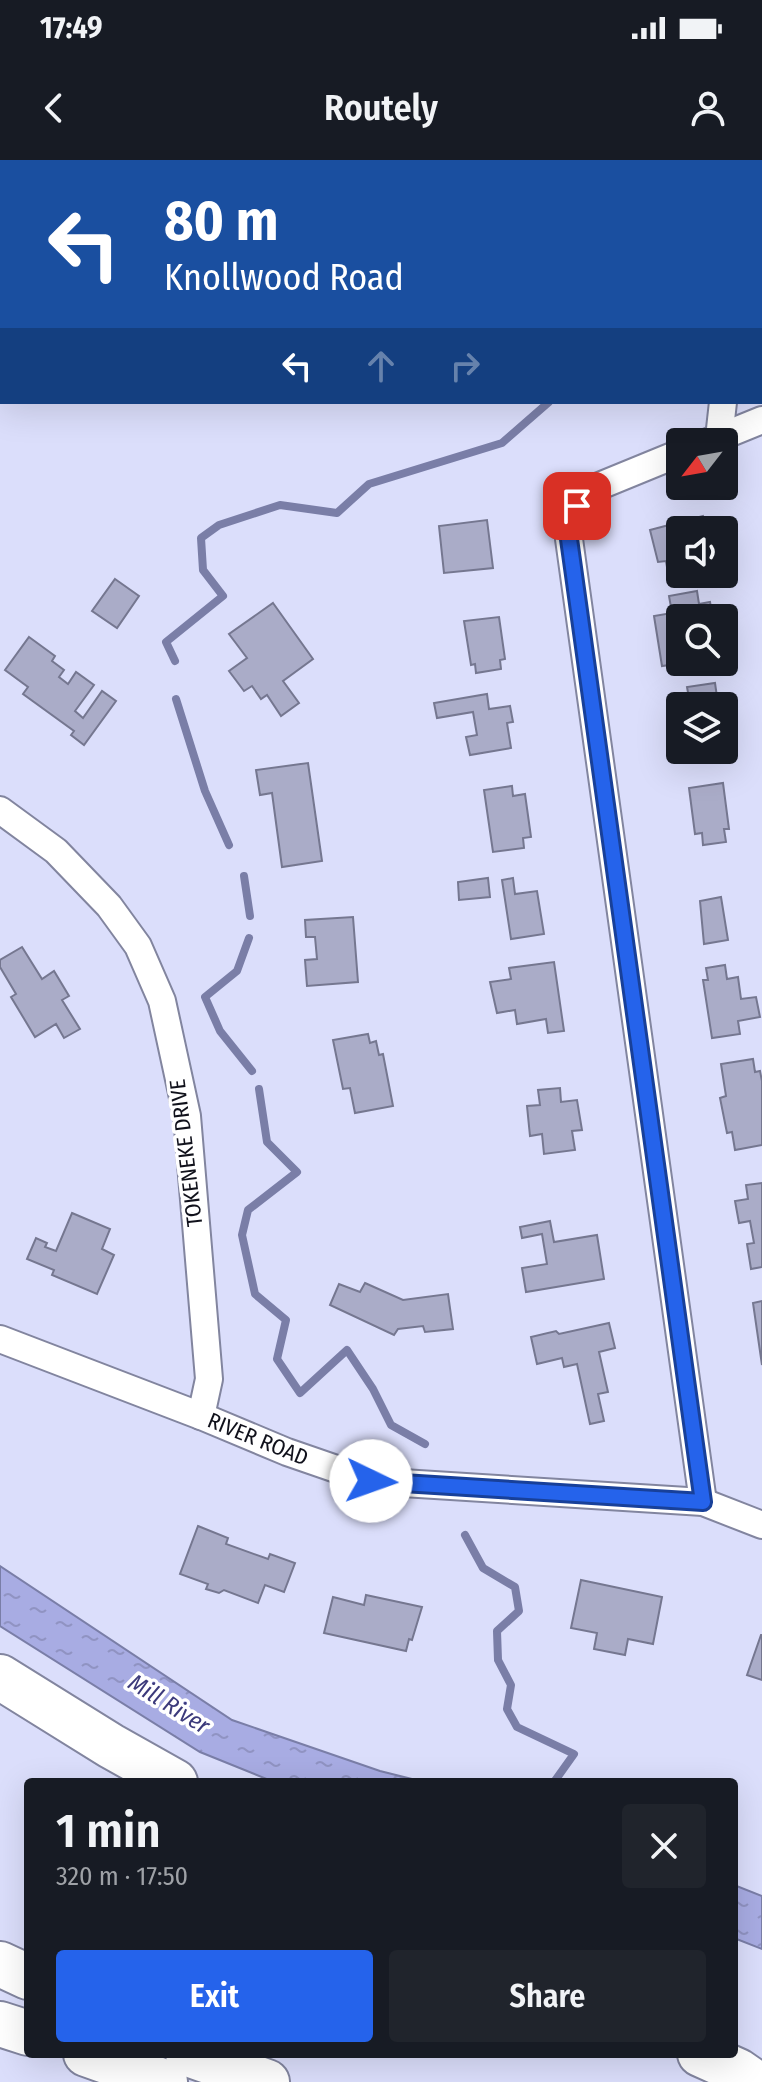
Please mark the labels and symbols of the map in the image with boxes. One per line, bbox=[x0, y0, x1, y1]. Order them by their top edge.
north arrow bbox=[666, 428, 738, 500]
pin bbox=[543, 472, 611, 540]
street label: TOKENEKE DRIVE bbox=[164, 1078, 208, 1228]
street label: RIVER ROAD bbox=[204, 1407, 312, 1471]
position arrow bbox=[329, 1439, 413, 1523]
water label: Mill River bbox=[123, 1668, 215, 1740]

